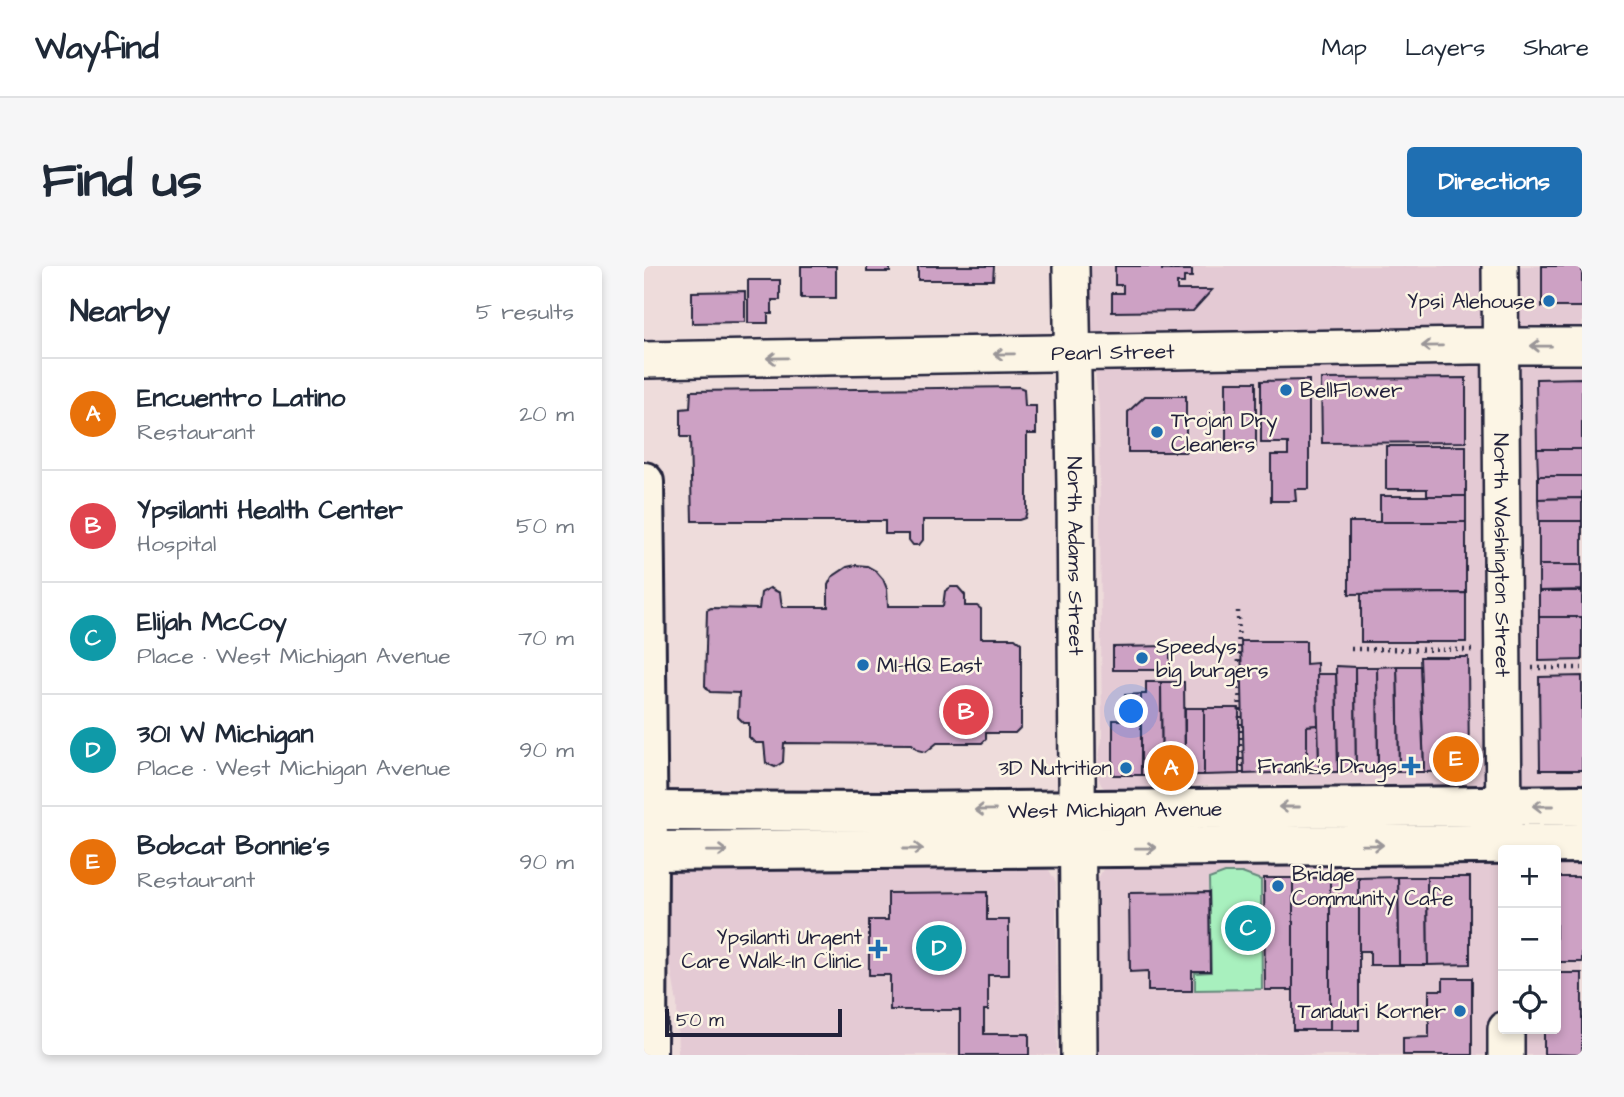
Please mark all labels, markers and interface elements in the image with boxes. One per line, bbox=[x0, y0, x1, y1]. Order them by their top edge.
text: Wayfind bbox=[35, 25, 159, 71]
text: Map bbox=[1322, 31, 1367, 65]
text: Layers bbox=[1405, 31, 1485, 65]
text: Share bbox=[1523, 31, 1589, 65]
button: Directions bbox=[1407, 147, 1582, 217]
text: Find us bbox=[42, 148, 202, 216]
place label: Ypsi Alehouse bbox=[1407, 287, 1535, 317]
text: Nearby bbox=[70, 291, 170, 333]
marker: Ypsi Alehouse bbox=[1541, 293, 1557, 309]
text: 5 results bbox=[476, 296, 574, 328]
street label: Pearl Street bbox=[1051, 337, 1175, 368]
one-way arrow bbox=[1530, 339, 1553, 353]
one-way arrow bbox=[1421, 340, 1444, 353]
one-way arrow bbox=[993, 348, 1016, 361]
one-way arrow bbox=[766, 351, 789, 365]
place label: BellFlower bbox=[1300, 376, 1403, 405]
text: Encuentro Latino bbox=[137, 380, 345, 416]
marker: BellFlower bbox=[1278, 382, 1294, 398]
text: A bbox=[86, 398, 100, 430]
text: 20 m bbox=[519, 398, 574, 430]
place label: Trojan Dry Cleaners bbox=[1171, 406, 1278, 459]
text: Restaurant bbox=[137, 416, 255, 448]
marker: Trojan Dry Cleaners bbox=[1149, 424, 1165, 440]
street label: North Washington Street bbox=[1486, 433, 1517, 678]
street label: North Adams Street bbox=[1060, 456, 1091, 656]
text: Ypsilanti Health Center bbox=[137, 492, 403, 528]
text: B bbox=[85, 510, 101, 542]
text: 50 m bbox=[516, 510, 574, 542]
text: Hospital bbox=[137, 528, 216, 560]
text: Elijah McCoy bbox=[137, 604, 287, 640]
text: C bbox=[85, 622, 101, 654]
text: 70 m bbox=[518, 622, 574, 654]
place label: Speedys big burgers bbox=[1156, 632, 1269, 687]
text: Place · West Michigan Avenue bbox=[137, 640, 451, 672]
marker: Speedys big burgers bbox=[1134, 650, 1150, 666]
place label: MI-HQ East bbox=[877, 651, 983, 680]
marker: MI-HQ East bbox=[855, 657, 871, 673]
pin: B bbox=[943, 686, 989, 738]
your location bbox=[1114, 694, 1148, 728]
text: 301 W Michigan bbox=[137, 716, 314, 752]
pin: E bbox=[1433, 733, 1479, 785]
text: D bbox=[86, 734, 100, 766]
text: 90 m bbox=[519, 734, 574, 766]
pin: A bbox=[1148, 742, 1194, 794]
text: Place · West Michigan Avenue bbox=[137, 752, 451, 784]
place label: Frank's Drugs bbox=[1257, 752, 1397, 783]
place label: 3D Nutrition bbox=[998, 754, 1112, 783]
marker: Frank's Drugs bbox=[1403, 758, 1419, 774]
marker: 3D Nutrition bbox=[1118, 760, 1134, 776]
street label: West Michigan Avenue bbox=[1007, 794, 1223, 826]
one-way arrow bbox=[1532, 799, 1555, 813]
one-way arrow bbox=[1278, 800, 1301, 814]
one-way arrow bbox=[974, 804, 997, 817]
text: Bobcat Bonnie's bbox=[137, 828, 330, 864]
one-way arrow bbox=[1361, 838, 1384, 852]
one-way arrow bbox=[1134, 841, 1157, 855]
one-way arrow bbox=[901, 842, 924, 856]
one-way arrow bbox=[705, 844, 728, 858]
map controls bbox=[1498, 845, 1561, 1034]
button: + bbox=[1498, 845, 1561, 908]
text: E bbox=[86, 846, 100, 878]
text: 90 m bbox=[519, 846, 574, 878]
place label: Bridge Community Cafe bbox=[1292, 860, 1454, 915]
text: Restaurant bbox=[137, 864, 255, 896]
marker: Bridge Community Cafe bbox=[1270, 878, 1286, 894]
pin: C bbox=[1225, 902, 1271, 954]
button: − bbox=[1498, 908, 1561, 971]
pin: D bbox=[916, 922, 962, 974]
place label: Ypsilanti Urgent Care Walk-In Clinic bbox=[682, 923, 863, 976]
marker: Ypsilanti Urgent Care Walk-In Clinic bbox=[868, 939, 888, 959]
button: locate bbox=[1498, 971, 1561, 1034]
place label: Tanduri Korner bbox=[1298, 997, 1446, 1026]
marker: Tanduri Korner bbox=[1452, 1003, 1468, 1019]
scale bar bbox=[665, 1006, 842, 1038]
text: 50 m bbox=[676, 1007, 724, 1034]

